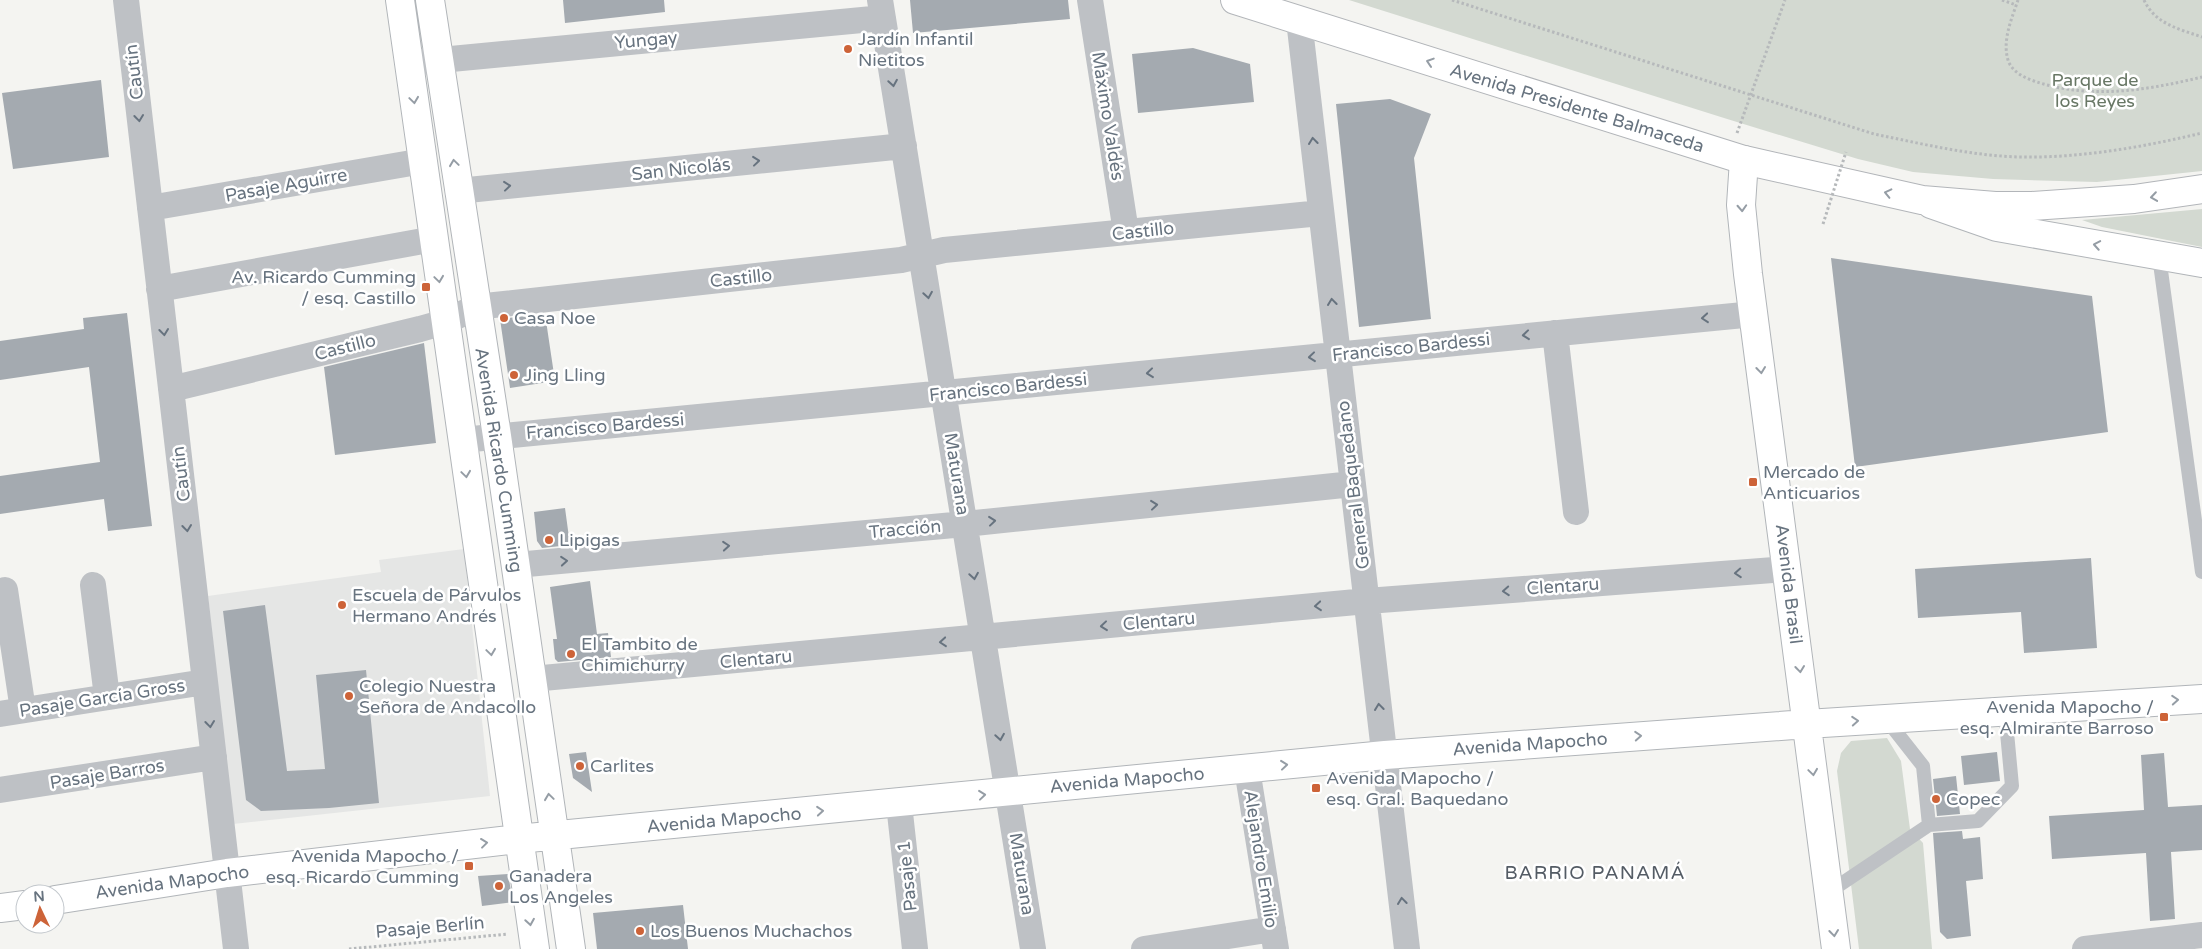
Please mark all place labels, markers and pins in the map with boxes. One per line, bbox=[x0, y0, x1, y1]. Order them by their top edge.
place label: Jardín Infantil Nietitos bbox=[858, 28, 974, 71]
marker: Jardín Infantil Nietitos bbox=[842, 43, 854, 55]
place label: Av. Ricardo Cumming / esq. Castillo bbox=[231, 266, 416, 309]
marker: Av. Ricardo Cumming / esq. Castillo bbox=[420, 281, 432, 293]
place label: Casa Noe bbox=[514, 307, 595, 329]
marker: Casa Noe bbox=[498, 312, 510, 324]
place label: Jing Lling bbox=[524, 364, 606, 386]
marker: Jing Lling bbox=[508, 369, 520, 381]
place label: Mercado de Anticuarios bbox=[1763, 461, 1865, 504]
marker: Mercado de Anticuarios bbox=[1747, 476, 1759, 488]
place label: Lipigas bbox=[559, 529, 620, 551]
marker: Lipigas bbox=[543, 534, 555, 546]
place label: Escuela de Párvulos Hermano Andrés bbox=[352, 584, 521, 627]
marker: Escuela de Párvulos Hermano Andrés bbox=[336, 599, 348, 611]
place label: El Tambito de Chimichurry bbox=[581, 633, 698, 676]
marker: El Tambito de Chimichurry bbox=[565, 648, 577, 660]
place label: Colegio Nuestra Señora de Andacollo bbox=[359, 675, 536, 718]
marker: Colegio Nuestra Señora de Andacollo bbox=[343, 690, 355, 702]
place label: Avenida Mapocho / esq. Almirante Barroso bbox=[1960, 696, 2154, 739]
marker: Avenida Mapocho / esq. Almirante Barroso bbox=[2158, 711, 2170, 723]
place label: Carlites bbox=[590, 755, 654, 777]
marker: Carlites bbox=[574, 760, 586, 772]
place label: Avenida Mapocho / esq. Gral. Baquedano bbox=[1326, 767, 1509, 810]
marker: Avenida Mapocho / esq. Gral. Baquedano bbox=[1310, 782, 1322, 794]
place label: Copec bbox=[1946, 788, 2000, 810]
marker: Copec bbox=[1930, 793, 1942, 805]
place label: Avenida Mapocho / esq. Ricardo Cumming bbox=[266, 845, 459, 888]
marker: Avenida Mapocho / esq. Ricardo Cumming bbox=[463, 860, 475, 872]
place label: Ganadera Los Angeles bbox=[509, 865, 613, 908]
marker: Ganadera Los Angeles bbox=[493, 880, 505, 892]
place label: Los Buenos Muchachos bbox=[650, 920, 852, 942]
marker: Los Buenos Muchachos bbox=[634, 925, 646, 937]

